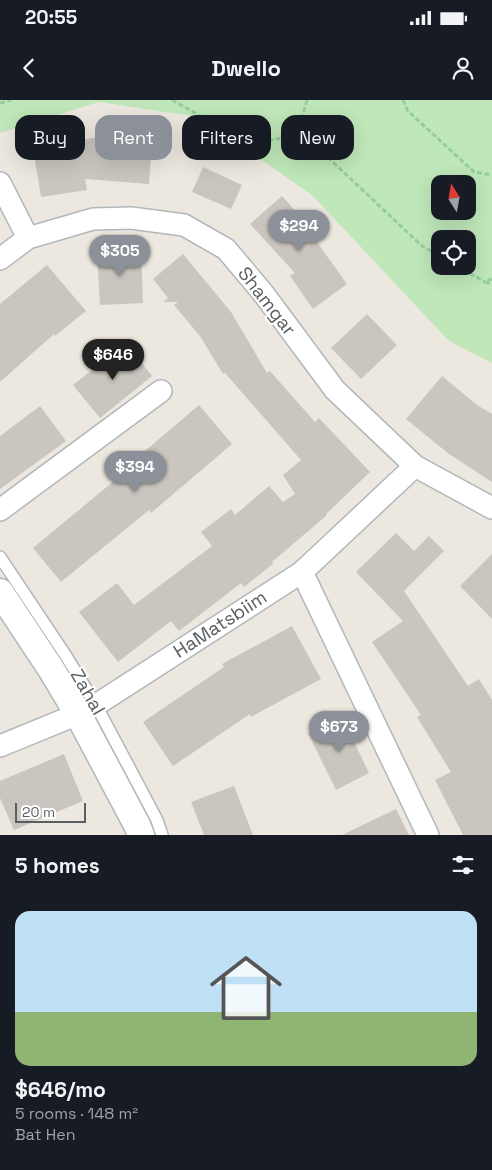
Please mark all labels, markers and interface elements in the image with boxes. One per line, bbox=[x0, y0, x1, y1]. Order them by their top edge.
text: 20:55 bbox=[25, 5, 77, 30]
icon: back bbox=[15, 54, 43, 82]
text: Dwello bbox=[211, 54, 281, 82]
icon: person bbox=[449, 54, 477, 82]
chip: Buy bbox=[15, 115, 85, 160]
chip: Rent bbox=[95, 115, 172, 160]
chip: Filters bbox=[182, 115, 271, 160]
chip: New bbox=[281, 115, 354, 160]
north arrow bbox=[431, 175, 476, 220]
map controls bbox=[431, 175, 476, 275]
pin: $294 bbox=[269, 210, 329, 252]
text: $294 bbox=[279, 215, 319, 236]
button: locate bbox=[431, 230, 476, 275]
pin: $305 bbox=[90, 234, 150, 277]
text: $305 bbox=[100, 240, 140, 261]
street label: Shamgar bbox=[232, 261, 302, 341]
pin: $646 bbox=[83, 338, 143, 381]
text: $646 bbox=[93, 344, 133, 365]
pin: $394 bbox=[105, 450, 165, 493]
text: $394 bbox=[115, 456, 155, 477]
street label: HaMatsbiim bbox=[168, 584, 272, 664]
street label: Zahal bbox=[65, 664, 111, 720]
pin: $673 bbox=[309, 710, 369, 753]
text: $673 bbox=[320, 716, 358, 737]
scale bar bbox=[15, 800, 86, 823]
text: 20 m bbox=[22, 803, 55, 821]
icon: filters bbox=[449, 851, 477, 879]
text: 5 homes bbox=[15, 852, 100, 879]
icon: home bbox=[201, 943, 291, 1033]
text: $646/mo bbox=[15, 1076, 106, 1103]
text: 5 rooms · 148 m² bbox=[15, 1103, 138, 1124]
text: Bat Hen bbox=[15, 1124, 76, 1145]

